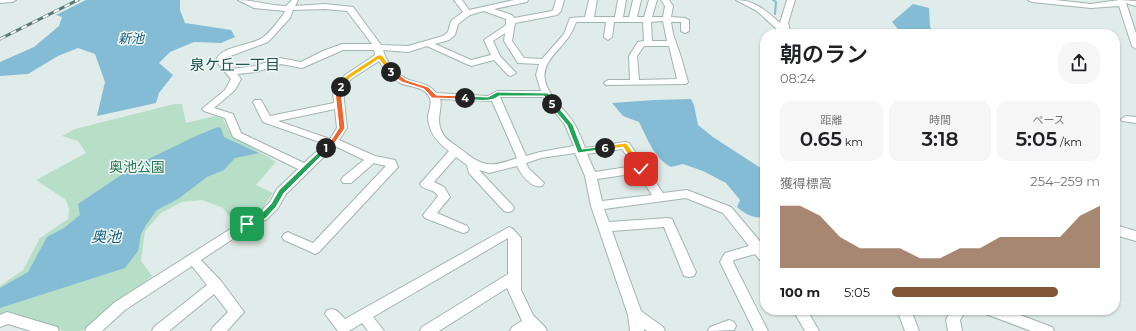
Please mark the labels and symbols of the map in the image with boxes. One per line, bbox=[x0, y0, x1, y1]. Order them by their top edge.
water label: 新池 bbox=[118, 30, 146, 46]
district label: 泉ケ丘一丁目 bbox=[190, 55, 280, 74]
pin: 3 bbox=[381, 62, 401, 82]
pin: 2 bbox=[331, 77, 351, 97]
pin: 4 bbox=[455, 88, 475, 108]
pin: 5 bbox=[542, 94, 562, 114]
pin: 1 bbox=[316, 138, 336, 158]
pin: 6 bbox=[595, 138, 615, 158]
pin bbox=[624, 152, 658, 186]
park label: 奥池公園 bbox=[109, 158, 165, 176]
pin bbox=[230, 207, 264, 241]
water label: 奥池 bbox=[91, 227, 123, 246]

